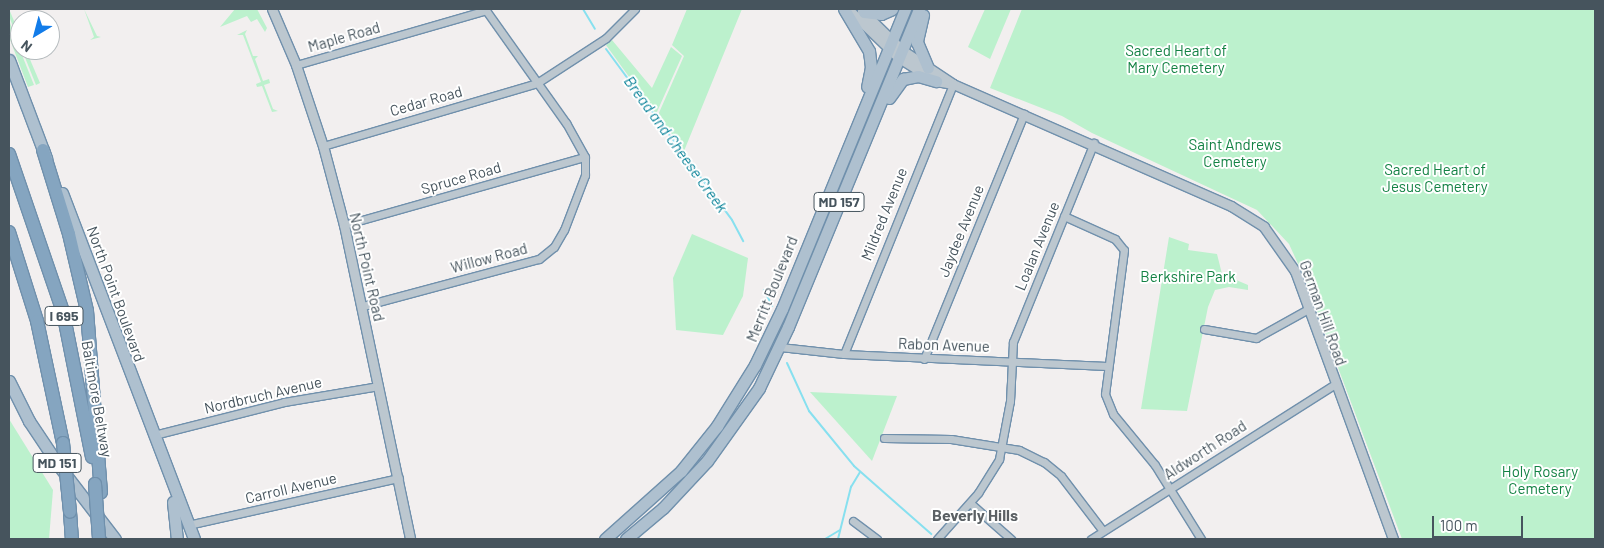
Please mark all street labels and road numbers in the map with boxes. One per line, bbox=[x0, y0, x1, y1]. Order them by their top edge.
street label: Maple Road bbox=[306, 18, 382, 56]
street label: Cedar Road bbox=[388, 82, 464, 120]
street label: Spruce Road bbox=[419, 158, 503, 198]
street label: Mildred Avenue bbox=[857, 165, 911, 263]
street label: Jaydee Avenue bbox=[934, 182, 988, 280]
road number: MD 157 bbox=[813, 190, 865, 213]
street label: Loalan Avenue bbox=[1011, 199, 1063, 293]
street label: North Point Road bbox=[346, 211, 388, 323]
street label: North Point Boulevard bbox=[83, 224, 149, 364]
street label: Merritt Boulevard bbox=[743, 233, 801, 345]
street label: Willow Road bbox=[449, 239, 529, 277]
street label: German Hill Road bbox=[1296, 258, 1350, 368]
road number: I 695 bbox=[44, 304, 84, 328]
street label: Rabon Avenue bbox=[898, 334, 990, 356]
street label: Baltimore Beltway bbox=[78, 339, 116, 459]
street label: Nordbruch Avenue bbox=[202, 373, 324, 417]
street label: Aldworth Road bbox=[1160, 417, 1250, 483]
road number: MD 151 bbox=[32, 452, 82, 474]
street label: Carroll Avenue bbox=[244, 469, 338, 507]

